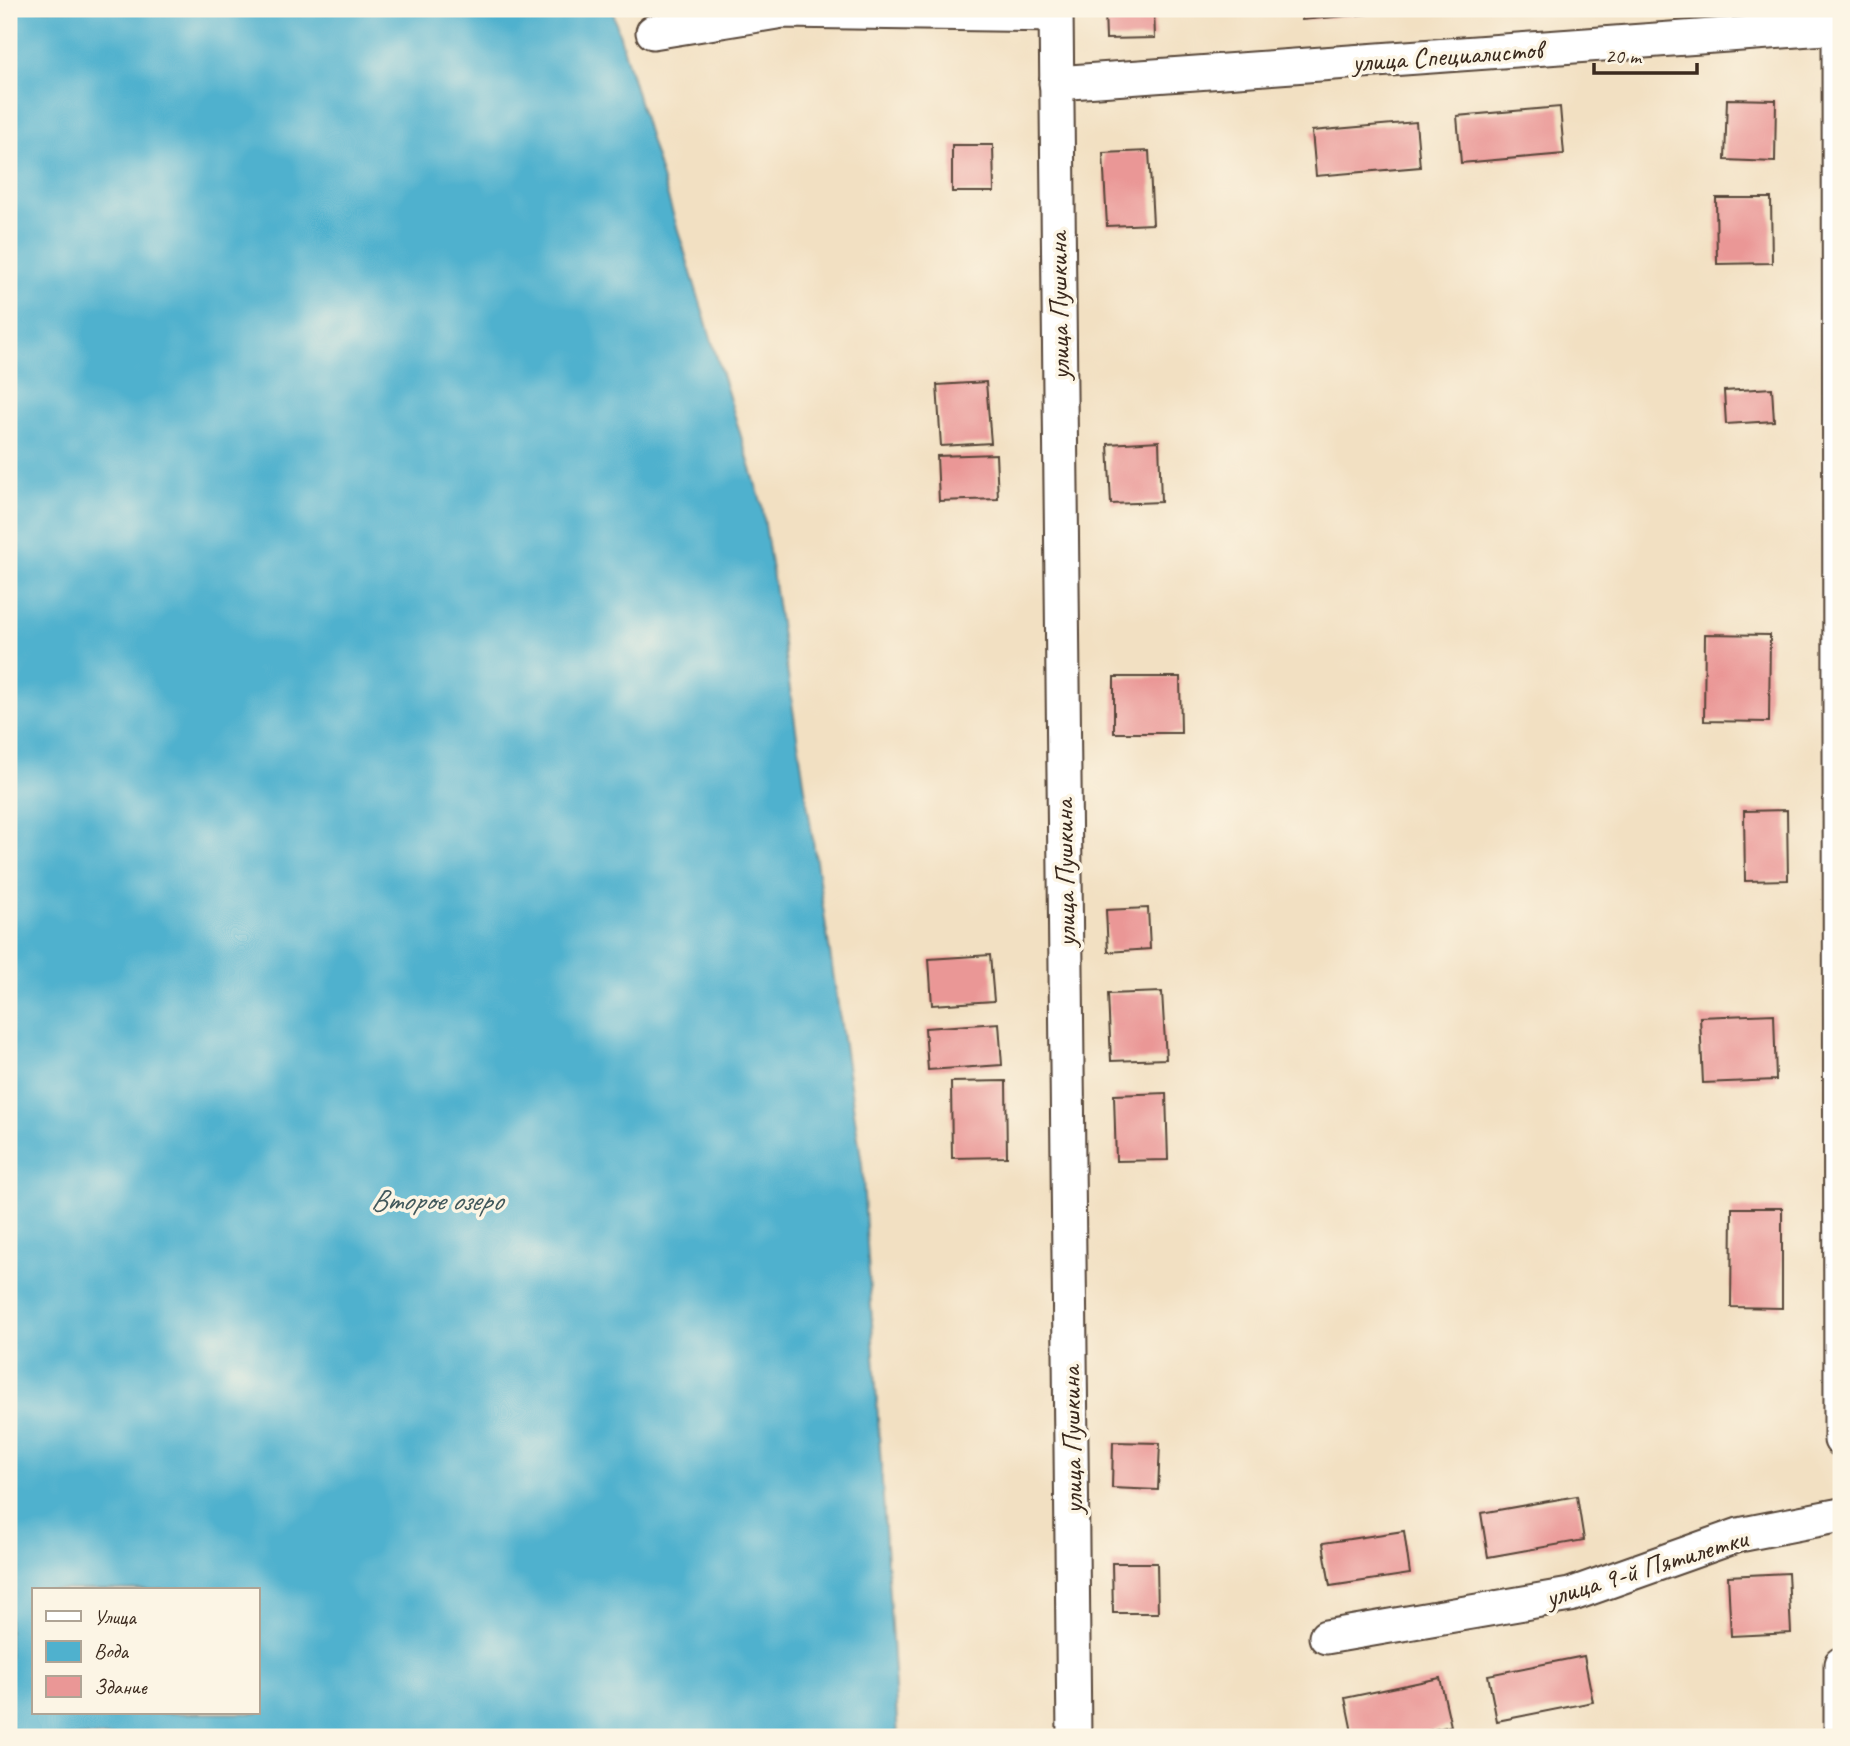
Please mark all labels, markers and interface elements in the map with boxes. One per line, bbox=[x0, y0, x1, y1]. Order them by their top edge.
street label: улица Специалистов bbox=[1349, 31, 1548, 80]
scale bar bbox=[1594, 32, 1698, 76]
text: 20 m bbox=[1605, 43, 1643, 69]
street label: улица Пушкина bbox=[1040, 229, 1077, 382]
street label: улица Пушкина bbox=[1046, 796, 1083, 949]
water label: Второе озеро bbox=[370, 1181, 505, 1219]
street label: улица Пушкина bbox=[1053, 1363, 1090, 1516]
street label: улица 9-й Пятилетки bbox=[1539, 1520, 1753, 1615]
legend bbox=[32, 1588, 259, 1714]
text: Улица bbox=[94, 1604, 137, 1630]
text: Вода bbox=[94, 1638, 130, 1664]
text: Здание bbox=[94, 1674, 148, 1700]

